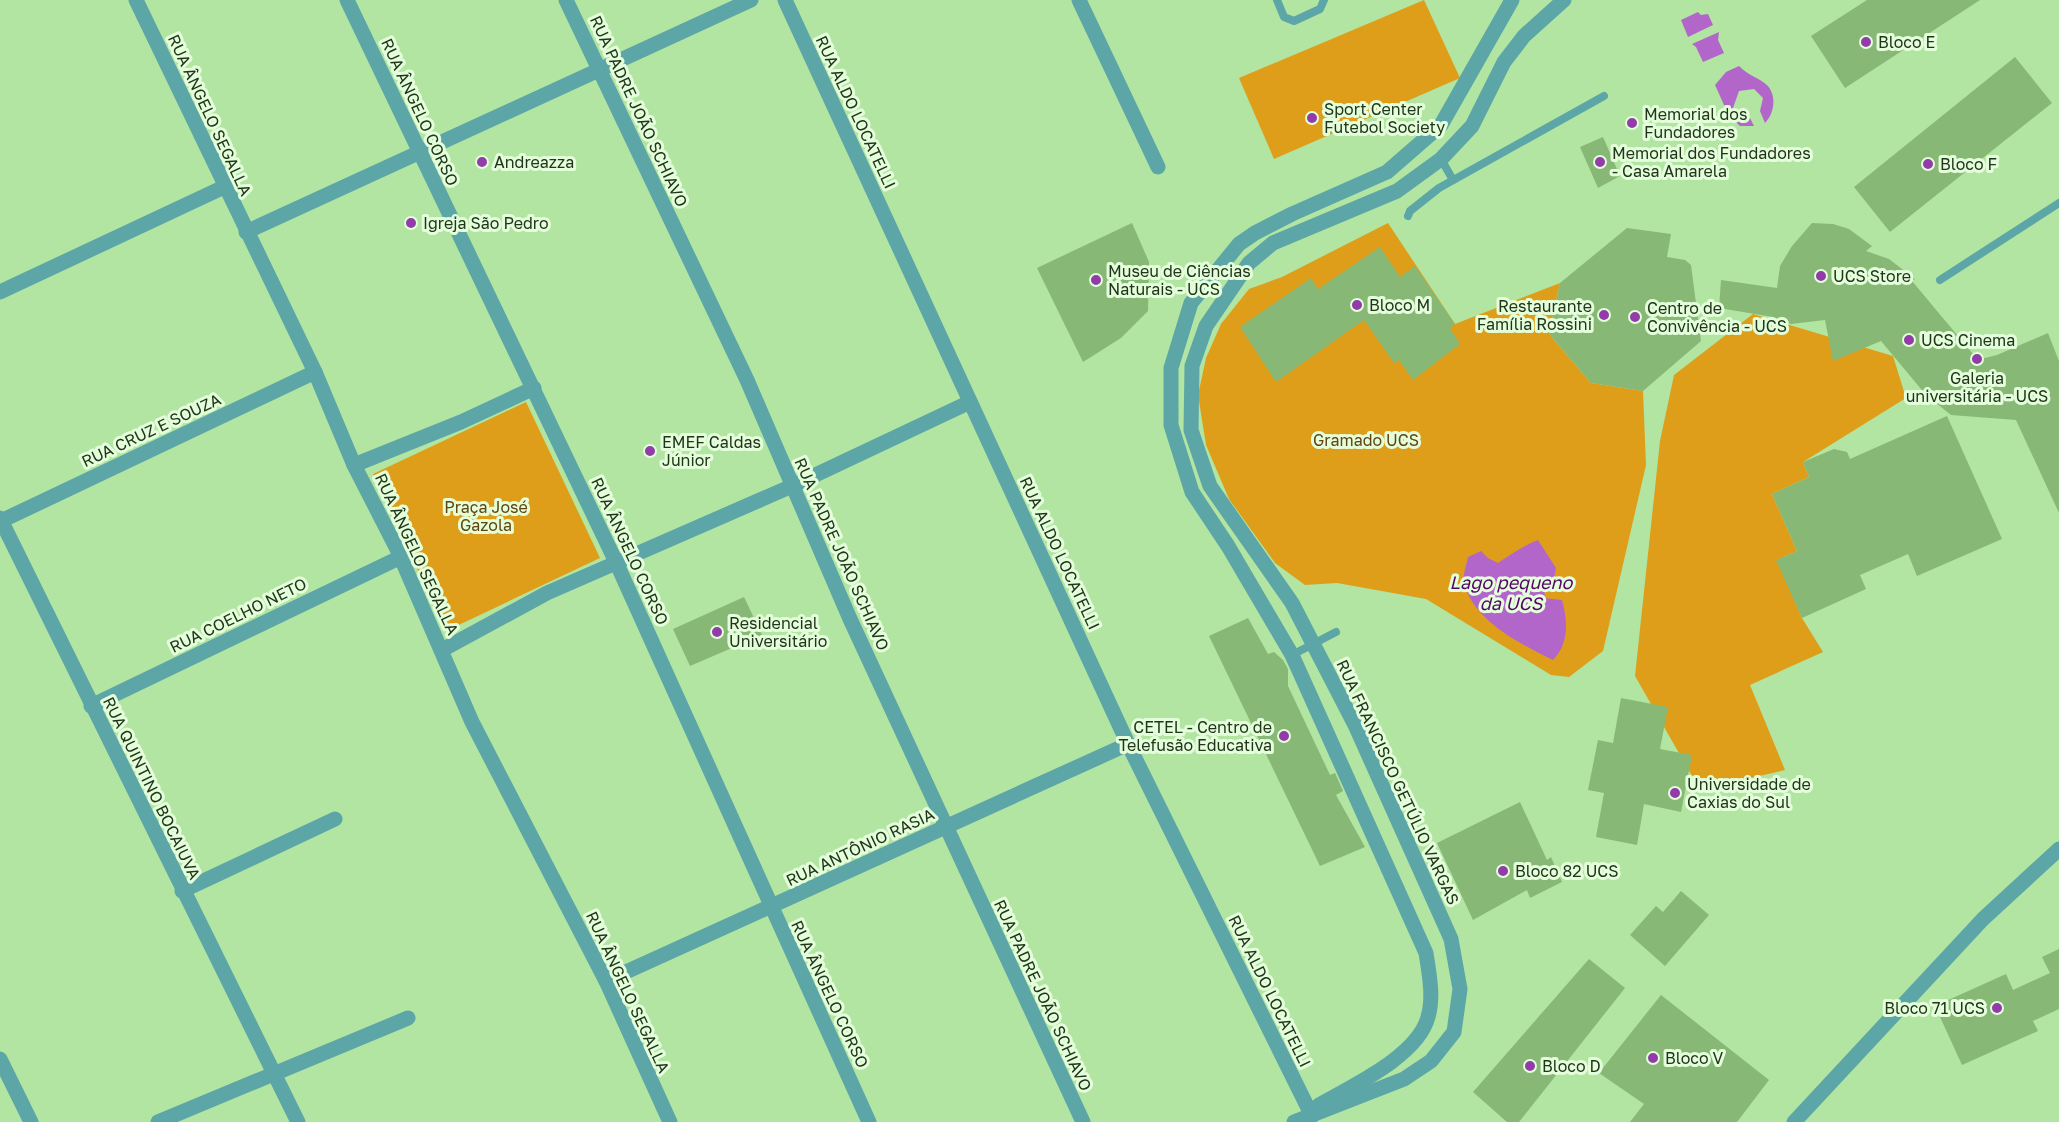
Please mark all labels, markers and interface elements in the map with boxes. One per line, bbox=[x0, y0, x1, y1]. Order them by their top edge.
street label: RUA PADRE JOÃO SCHIAVO bbox=[586, 12, 692, 210]
street label: RUA ÂNGELO SEGALLA bbox=[164, 31, 256, 199]
street label: RUA ALDO LOCATELLI bbox=[812, 32, 900, 192]
place label: Bloco E bbox=[1878, 32, 1935, 52]
street label: RUA ÂNGELO CORSO bbox=[377, 35, 463, 189]
marker: Bloco E bbox=[1859, 35, 1873, 49]
place label: Sport Center Futebol Society bbox=[1324, 99, 1445, 137]
place label: Memorial dos Fundadores bbox=[1644, 104, 1747, 142]
marker: Sport Center Futebol Society bbox=[1305, 111, 1319, 125]
marker: Memorial dos Fundadores bbox=[1625, 116, 1639, 130]
place label: Memorial dos Fundadores - Casa Amarela bbox=[1612, 143, 1811, 181]
place label: Andreazza bbox=[494, 152, 574, 172]
place label: Bloco F bbox=[1940, 154, 1997, 174]
marker: Andreazza bbox=[475, 155, 489, 169]
marker: Memorial dos Fundadores - Casa Amarela bbox=[1593, 155, 1607, 169]
marker: Bloco F bbox=[1921, 157, 1935, 171]
place label: Igreja São Pedro bbox=[423, 213, 549, 233]
marker: Igreja São Pedro bbox=[404, 216, 418, 230]
place label: Museu de Ciências Naturais - UCS bbox=[1108, 261, 1251, 299]
place label: UCS Store bbox=[1833, 266, 1911, 286]
marker: UCS Store bbox=[1814, 269, 1828, 283]
marker: Museu de Ciências Naturais - UCS bbox=[1089, 273, 1103, 287]
place label: Bloco M bbox=[1369, 295, 1430, 315]
place label: Restaurante Família Rossini bbox=[1477, 296, 1592, 334]
marker: Bloco M bbox=[1350, 298, 1364, 312]
place label: Centro de Convivência - UCS bbox=[1647, 298, 1787, 336]
marker: Restaurante Família Rossini bbox=[1597, 308, 1611, 322]
marker: Centro de Convivência - UCS bbox=[1628, 310, 1642, 324]
place label: UCS Cinema bbox=[1921, 330, 2015, 350]
marker: UCS Cinema bbox=[1902, 333, 1916, 347]
marker: Galeria universitária - UCS bbox=[1970, 352, 1984, 366]
place label: Galeria universitária - UCS bbox=[1906, 368, 2048, 406]
street label: RUA CRUZ E SOUZA bbox=[78, 389, 224, 471]
park label: Gramado UCS bbox=[1313, 430, 1419, 450]
place label: EMEF Caldas Júnior bbox=[662, 432, 761, 470]
marker: EMEF Caldas Júnior bbox=[643, 444, 657, 458]
street label: RUA PADRE JOÃO SCHIAVO bbox=[790, 455, 894, 653]
street label: RUA ÂNGELO SEGALLA bbox=[371, 470, 463, 638]
street label: RUA ALDO LOCATELLI bbox=[1016, 473, 1104, 633]
street label: RUA ÂNGELO CORSO bbox=[587, 474, 673, 628]
park label: Praça José Gazola bbox=[444, 497, 528, 535]
water label: Lago pequeno da UCS bbox=[1450, 571, 1574, 614]
street label: RUA COELHO NETO bbox=[166, 573, 310, 657]
place label: Residencial Universitário bbox=[729, 613, 827, 651]
marker: Residencial Universitário bbox=[710, 625, 724, 639]
street label: RUA FRANCISCO GETÚLIO VARGAS bbox=[1332, 656, 1464, 908]
street label: RUA QUINTINO BOCAIUVA bbox=[99, 693, 205, 883]
place label: CETEL - Centro de Telefusão Educativa bbox=[1119, 717, 1272, 755]
marker: CETEL - Centro de Telefusão Educativa bbox=[1277, 729, 1291, 743]
place label: Universidade de Caxias do Sul bbox=[1687, 774, 1811, 812]
marker: Universidade de Caxias do Sul bbox=[1668, 786, 1682, 800]
street label: RUA ANTÔNIO RASIA bbox=[783, 804, 938, 890]
place label: Bloco 82 UCS bbox=[1515, 861, 1618, 881]
marker: Bloco 82 UCS bbox=[1496, 864, 1510, 878]
street label: RUA PADRE JOÃO SCHIAVO bbox=[990, 896, 1096, 1094]
street label: RUA ÂNGELO SEGALLA bbox=[582, 908, 674, 1076]
street label: RUA ALDO LOCATELLI bbox=[1224, 912, 1316, 1070]
street label: RUA ÂNGELO CORSO bbox=[787, 917, 873, 1071]
place label: Bloco 71 UCS bbox=[1884, 998, 1985, 1018]
marker: Bloco 71 UCS bbox=[1990, 1001, 2004, 1015]
place label: Bloco V bbox=[1665, 1048, 1724, 1068]
marker: Bloco V bbox=[1646, 1051, 1660, 1065]
place label: Bloco D bbox=[1542, 1056, 1601, 1076]
marker: Bloco D bbox=[1523, 1059, 1537, 1073]

